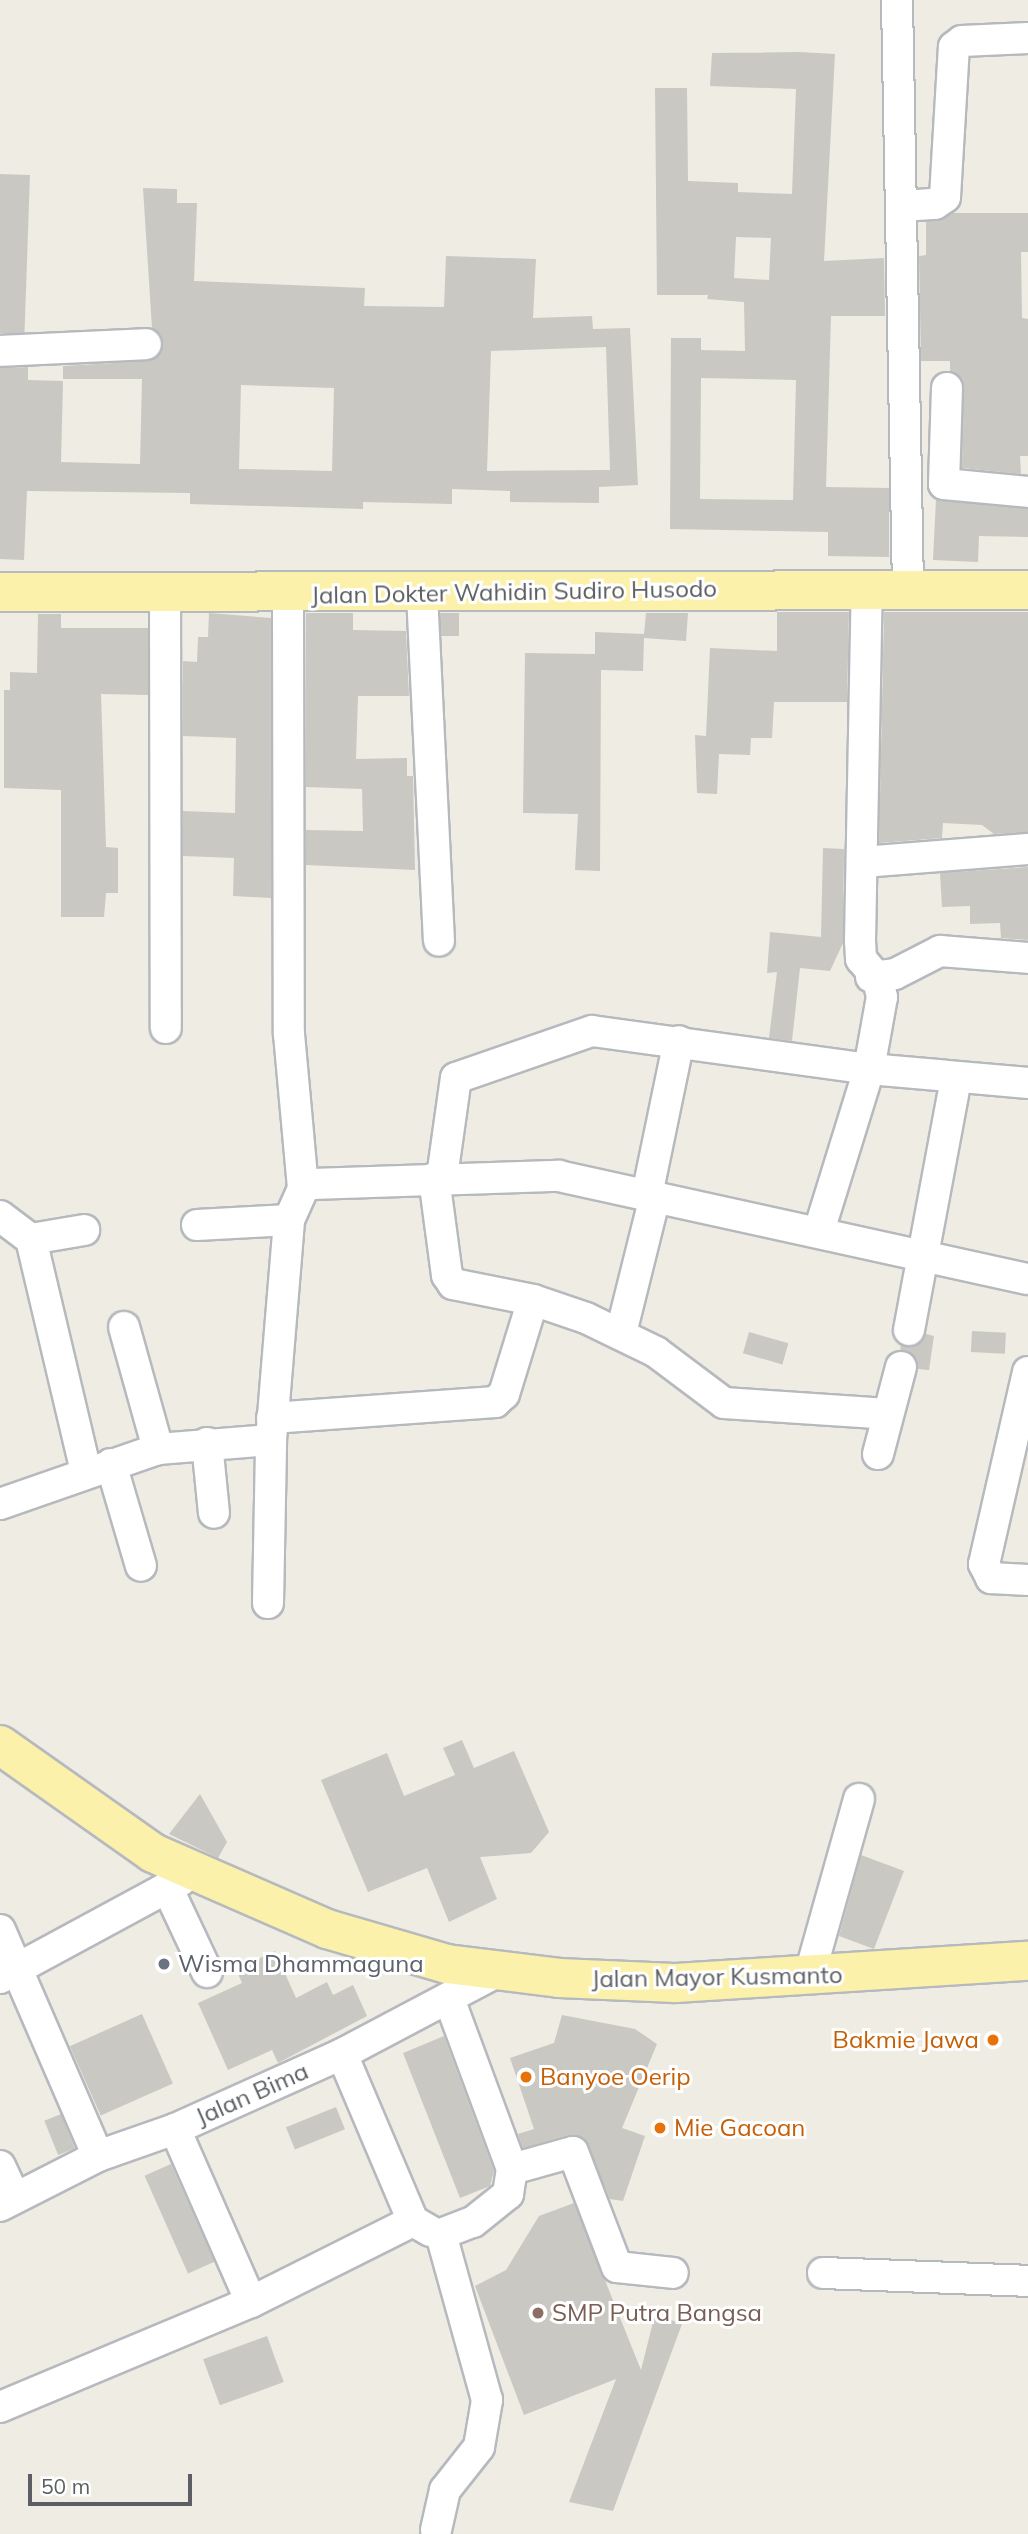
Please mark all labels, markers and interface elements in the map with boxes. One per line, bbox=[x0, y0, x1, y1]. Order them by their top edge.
street label: Jalan Dokter Wahidin Sudiro Husodo bbox=[311, 574, 717, 610]
place label: Wisma Dhammaguna bbox=[178, 1950, 424, 1978]
marker: Wisma Dhammaguna bbox=[156, 1956, 172, 1972]
street label: Jalan Mayor Kusmanto bbox=[591, 1960, 843, 1994]
place label: Bakmie Jawa bbox=[833, 2026, 979, 2054]
marker: Bakmie Jawa bbox=[985, 2032, 1001, 2048]
street label: Jalan Bima bbox=[191, 2056, 313, 2132]
place label: Banyoe Oerip bbox=[540, 2063, 691, 2091]
marker: Banyoe Oerip bbox=[518, 2069, 534, 2085]
place label: Mie Gacoan bbox=[674, 2114, 805, 2142]
marker: Mie Gacoan bbox=[652, 2120, 668, 2136]
place label: SMP Putra Bangsa bbox=[552, 2299, 762, 2327]
marker: SMP Putra Bangsa bbox=[530, 2305, 546, 2321]
scale bar bbox=[32, 2460, 196, 2504]
text: 50 m bbox=[41, 2473, 90, 2499]

